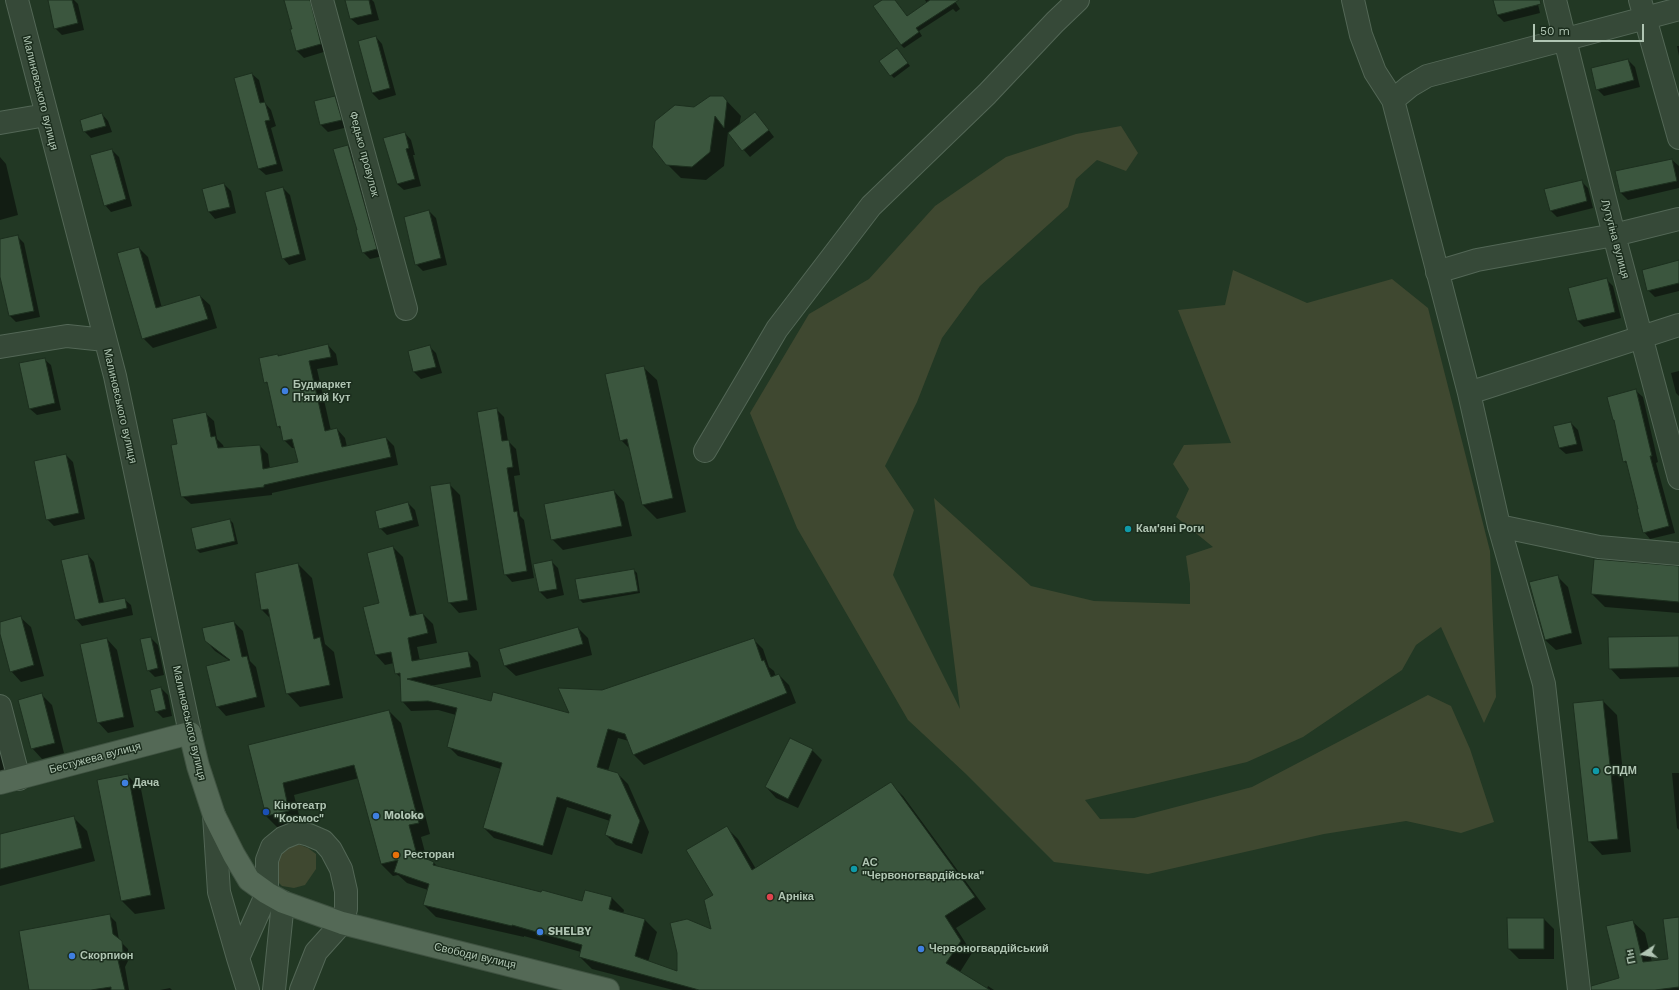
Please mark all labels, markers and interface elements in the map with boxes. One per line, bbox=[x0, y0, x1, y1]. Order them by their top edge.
scale bar bbox=[1535, 16, 1646, 42]
text: 50 m bbox=[1540, 24, 1570, 38]
street label: Малиновського вулиця bbox=[19, 34, 61, 152]
street label: Федько провулок bbox=[346, 110, 382, 198]
street label: Лутугіна вулиця bbox=[1598, 198, 1632, 280]
street label: Малиновського вулиця bbox=[100, 347, 140, 465]
place label: Будмаркет П'ятий Кут bbox=[293, 378, 351, 404]
marker: Будмаркет П'ятий Кут bbox=[280, 386, 290, 396]
place label: Кам'яні Роги bbox=[1136, 522, 1204, 536]
marker: Кам'яні Роги bbox=[1123, 524, 1133, 534]
street label: Малиновського вулиця bbox=[169, 664, 209, 782]
street label: Бестужева вулиця bbox=[48, 739, 142, 777]
place label: СПДМ bbox=[1604, 764, 1637, 778]
marker: СПДМ bbox=[1591, 766, 1601, 776]
place label: Дача bbox=[133, 776, 159, 790]
marker: Дача bbox=[120, 778, 130, 788]
place label: Кінотеатр "Космос" bbox=[274, 799, 327, 825]
marker: Кінотеатр "Космос" bbox=[261, 807, 271, 817]
place label: Moloko bbox=[384, 809, 424, 823]
marker: Moloko bbox=[371, 811, 381, 821]
place label: Ресторан bbox=[404, 848, 455, 862]
marker: Ресторан bbox=[391, 850, 401, 860]
place label: АС "Червоногвардійська" bbox=[862, 856, 984, 882]
marker: АС "Червоногвардійська" bbox=[849, 864, 859, 874]
place label: Арніка bbox=[778, 890, 814, 904]
marker: Арніка bbox=[765, 892, 775, 902]
place label: SHELBY bbox=[548, 925, 591, 939]
marker: SHELBY bbox=[535, 927, 545, 937]
north arrow bbox=[1623, 934, 1663, 974]
street label: Свободи вулиця bbox=[433, 940, 517, 972]
place label: Червоногвардійський bbox=[929, 942, 1049, 956]
marker: Червоногвардійський bbox=[916, 944, 926, 954]
text: Пн bbox=[1623, 948, 1639, 965]
place label: Скорпион bbox=[80, 949, 134, 963]
marker: Скорпион bbox=[67, 951, 77, 961]

